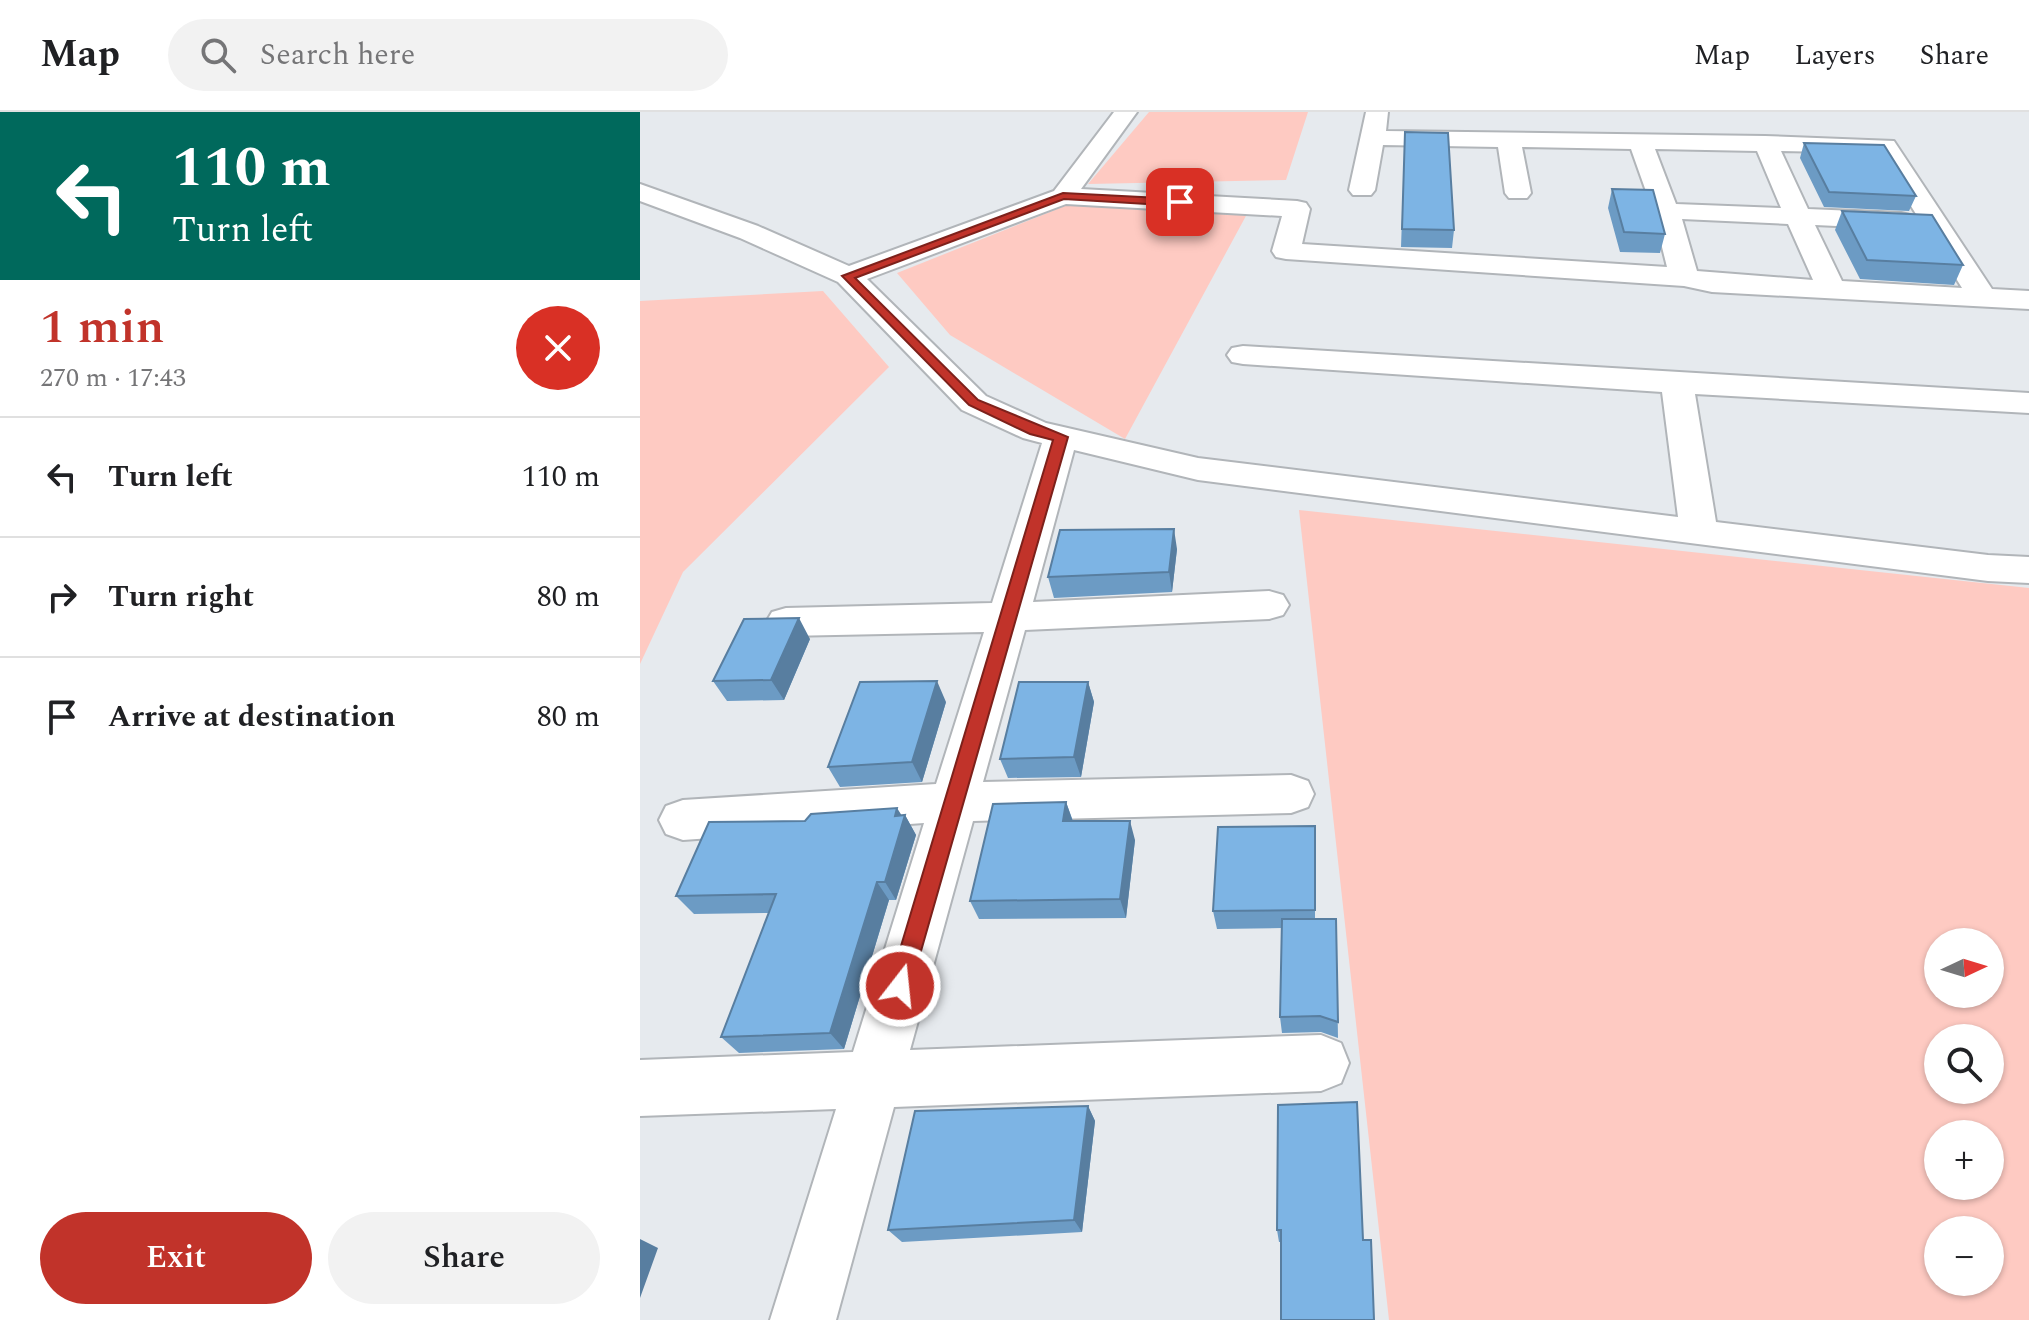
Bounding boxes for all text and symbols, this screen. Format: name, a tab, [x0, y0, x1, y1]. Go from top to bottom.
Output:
search box	[168, 19, 728, 91]
text: Map	[40, 26, 120, 84]
text: Search here	[260, 32, 415, 78]
icon: search	[196, 33, 240, 77]
text: Map	[1694, 34, 1750, 77]
text: Layers	[1794, 34, 1876, 77]
text: Share	[1920, 34, 1989, 77]
text: 110 m	[172, 126, 331, 211]
icon: left	[40, 144, 144, 248]
pin	[1146, 168, 1214, 236]
icon: arrive	[1158, 180, 1202, 224]
text: Turn left	[172, 203, 313, 258]
text: 1 min	[40, 291, 165, 364]
button: close	[516, 306, 600, 390]
text: 270 m · 17:43	[40, 358, 186, 398]
text: Turn left	[108, 454, 233, 500]
text: 110 m	[522, 454, 600, 500]
icon: left	[40, 455, 84, 499]
text: Turn right	[108, 574, 254, 620]
text: 80 m	[537, 574, 600, 620]
icon: right	[40, 575, 84, 619]
text: Arrive at destination	[108, 694, 395, 740]
text: 80 m	[537, 694, 600, 740]
icon: arrive	[40, 695, 84, 739]
north arrow	[1924, 928, 2004, 1008]
map controls	[1924, 928, 2004, 1296]
position arrow	[858, 944, 942, 1028]
button: search	[1924, 1024, 2004, 1104]
button: +	[1924, 1120, 2004, 1200]
button: Exit	[40, 1212, 312, 1304]
button: Share	[328, 1212, 600, 1304]
button: −	[1924, 1216, 2004, 1296]

